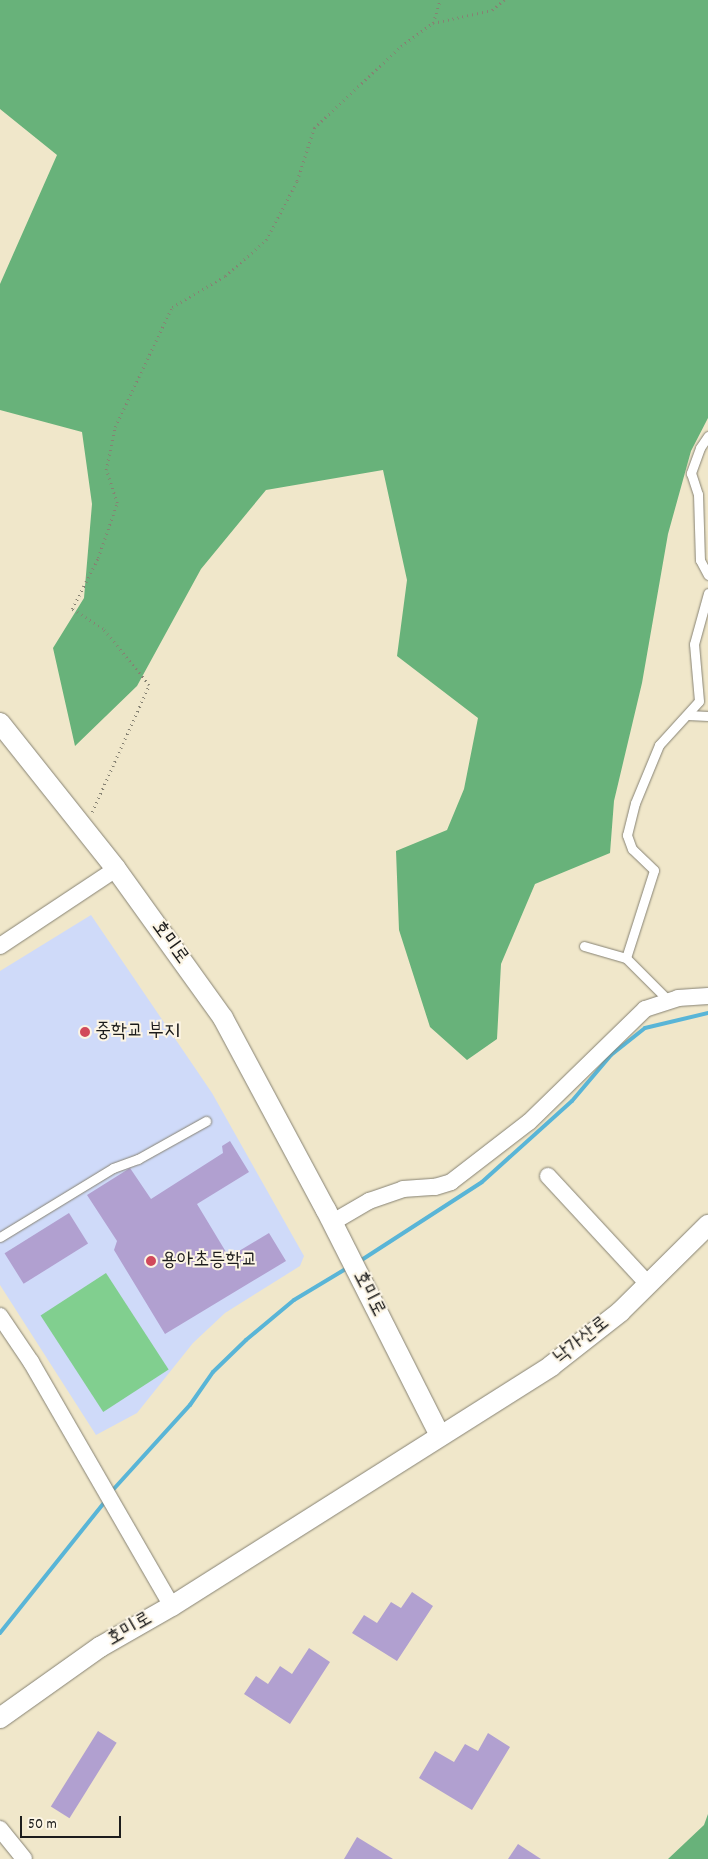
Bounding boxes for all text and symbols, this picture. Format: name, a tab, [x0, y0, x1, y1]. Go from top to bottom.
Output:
street label: 호미로	[145, 916, 193, 970]
place label: 중학교 부지	[95, 1020, 180, 1044]
marker: 중학교 부지	[79, 1026, 91, 1038]
place label: 용아초등학교	[161, 1249, 258, 1273]
marker: 용아초등학교	[145, 1255, 157, 1267]
street label: 호미로	[346, 1267, 390, 1321]
street label: 낙가산로	[549, 1312, 615, 1370]
street label: 호미로	[103, 1608, 157, 1652]
scale bar	[22, 1806, 124, 1838]
text: 50 m	[28, 1814, 57, 1836]

